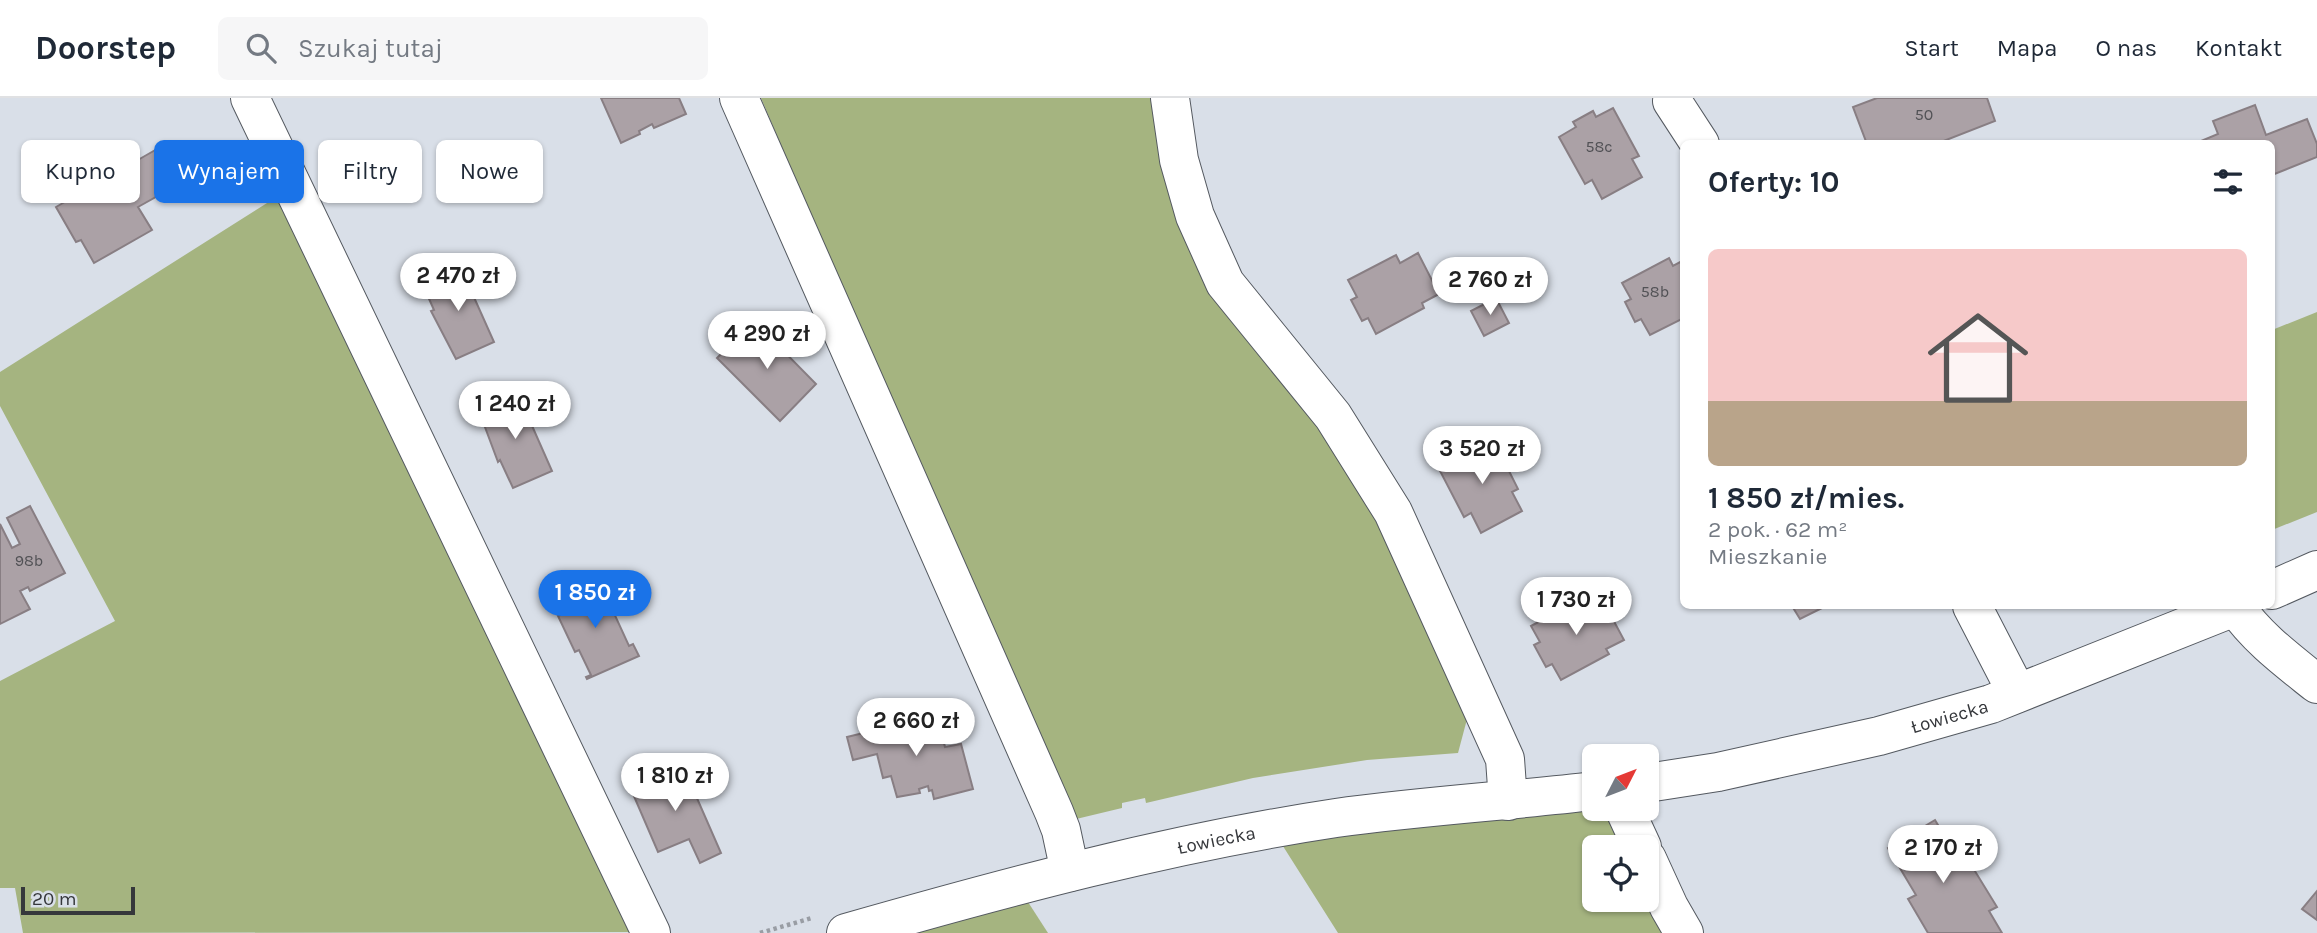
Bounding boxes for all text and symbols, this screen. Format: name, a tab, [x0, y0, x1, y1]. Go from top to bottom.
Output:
search box	[218, 17, 708, 80]
text: Doorstep	[35, 29, 176, 67]
icon: search	[242, 29, 280, 67]
text: Szukaj tutaj	[298, 33, 443, 64]
text: Start	[1904, 34, 1959, 62]
text: Mapa	[1997, 34, 2058, 62]
text: O nas	[2096, 34, 2157, 62]
text: Kontakt	[2195, 34, 2282, 62]
house number: 50	[1915, 105, 1933, 124]
house number: 58c	[1585, 137, 1613, 156]
chip: Kupno	[21, 140, 140, 203]
chip: Wynajem	[154, 140, 304, 203]
chip: Filtry	[318, 140, 422, 203]
chip: Nowe	[436, 140, 543, 203]
icon: filters	[2209, 163, 2247, 201]
text: Oferty: 10	[1708, 164, 1839, 200]
pin: 2 470 zł	[386, 254, 530, 313]
pin: 2 760 zł	[1418, 258, 1562, 317]
text: 2 470 zł	[416, 262, 500, 289]
text: 2 760 zł	[1448, 266, 1532, 293]
house number: 58b	[1641, 282, 1669, 301]
icon: home	[1915, 295, 2041, 421]
pin: 4 290 zł	[695, 312, 839, 371]
text: 4 290 zł	[724, 320, 810, 347]
pin: 1 240 zł	[443, 382, 587, 441]
text: 1 240 zł	[475, 390, 555, 417]
pin: 3 520 zł	[1410, 426, 1554, 486]
text: 3 520 zł	[1439, 435, 1525, 462]
text: 1 850 zł/mies.	[1708, 480, 1904, 516]
text: 2 pok. · 62 m²	[1708, 516, 1848, 543]
text: Mieszkanie	[1708, 543, 1827, 570]
house number: 98b	[15, 551, 43, 570]
pin: 1 850 zł	[523, 570, 667, 630]
pin: 1 730 zł	[1504, 578, 1648, 637]
text: 1 850 zł	[554, 579, 636, 606]
text: 1 730 zł	[1537, 586, 1615, 613]
street label: Łowiecka	[1908, 695, 1991, 738]
pin: 2 660 zł	[844, 698, 988, 758]
text: 2 660 zł	[873, 707, 959, 734]
north arrow	[1582, 744, 1659, 821]
map controls	[1582, 744, 1659, 912]
pin: 1 810 zł	[603, 754, 747, 813]
text: 1 810 zł	[637, 762, 713, 789]
street label: Łowiecka	[1175, 822, 1257, 859]
pin: 2 170 zł	[1871, 826, 2015, 885]
text: 2 170 zł	[1904, 834, 1982, 861]
button: locate	[1582, 835, 1659, 912]
scale bar	[21, 884, 135, 916]
text: 20 m	[32, 888, 77, 910]

